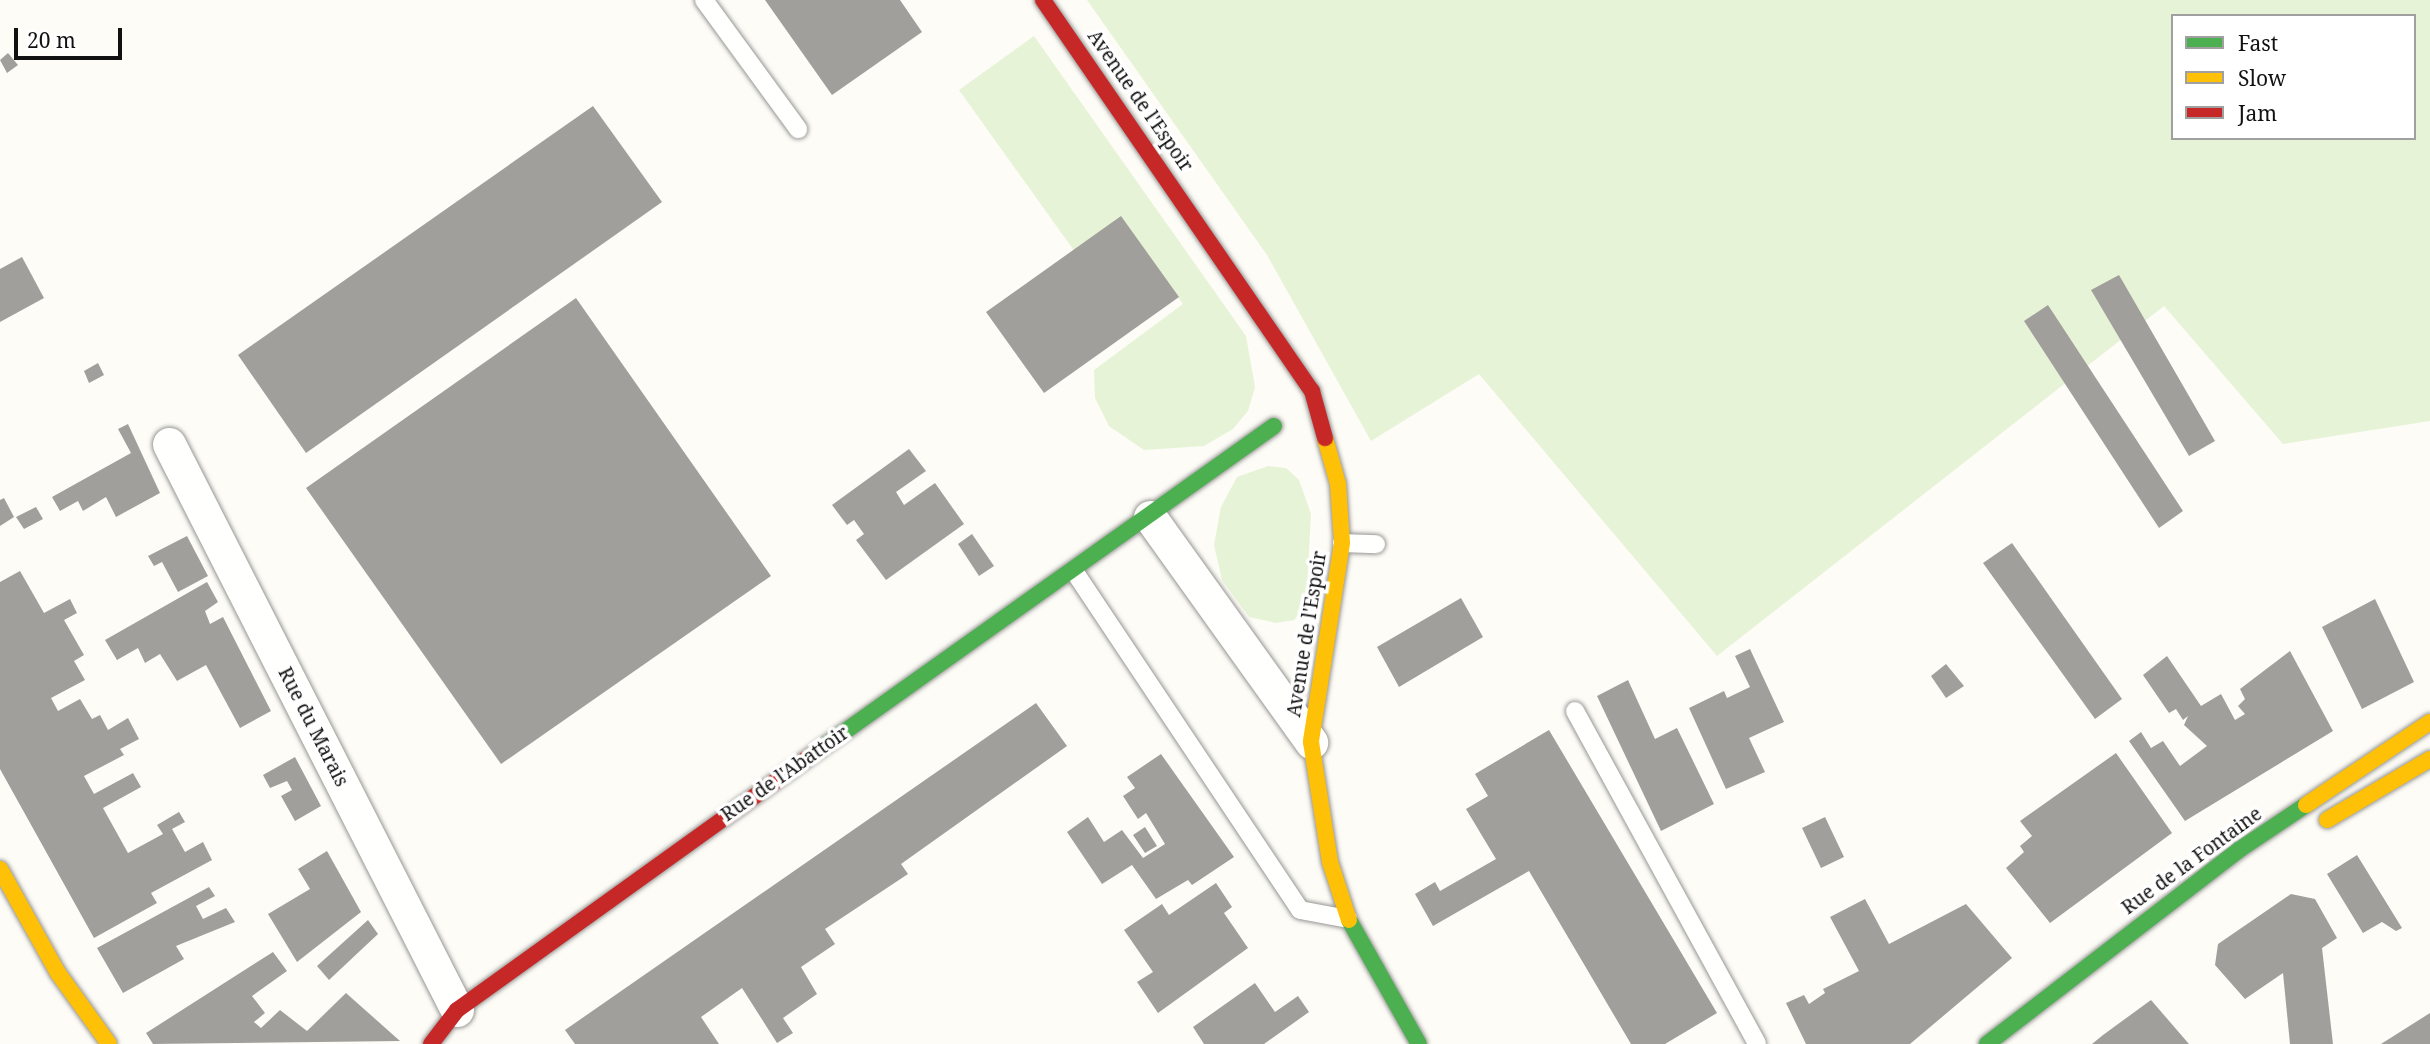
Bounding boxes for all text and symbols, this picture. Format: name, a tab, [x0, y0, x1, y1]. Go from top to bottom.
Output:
scale bar	[18, 14, 126, 58]
legend	[2171, 14, 2416, 140]
text: 20 m	[27, 26, 76, 54]
street label: Avenue de l'Espoir	[1083, 26, 1197, 176]
text: Fast	[2238, 29, 2278, 57]
text: Slow	[2238, 64, 2286, 92]
text: Jam	[2238, 99, 2277, 127]
street label: Avenue de l'Espoir	[1283, 549, 1331, 719]
street label: Rue du Marais	[273, 664, 353, 790]
street label: Rue de l'Abattoir	[717, 722, 853, 826]
street label: Rue de la Fontaine	[2118, 803, 2266, 919]

